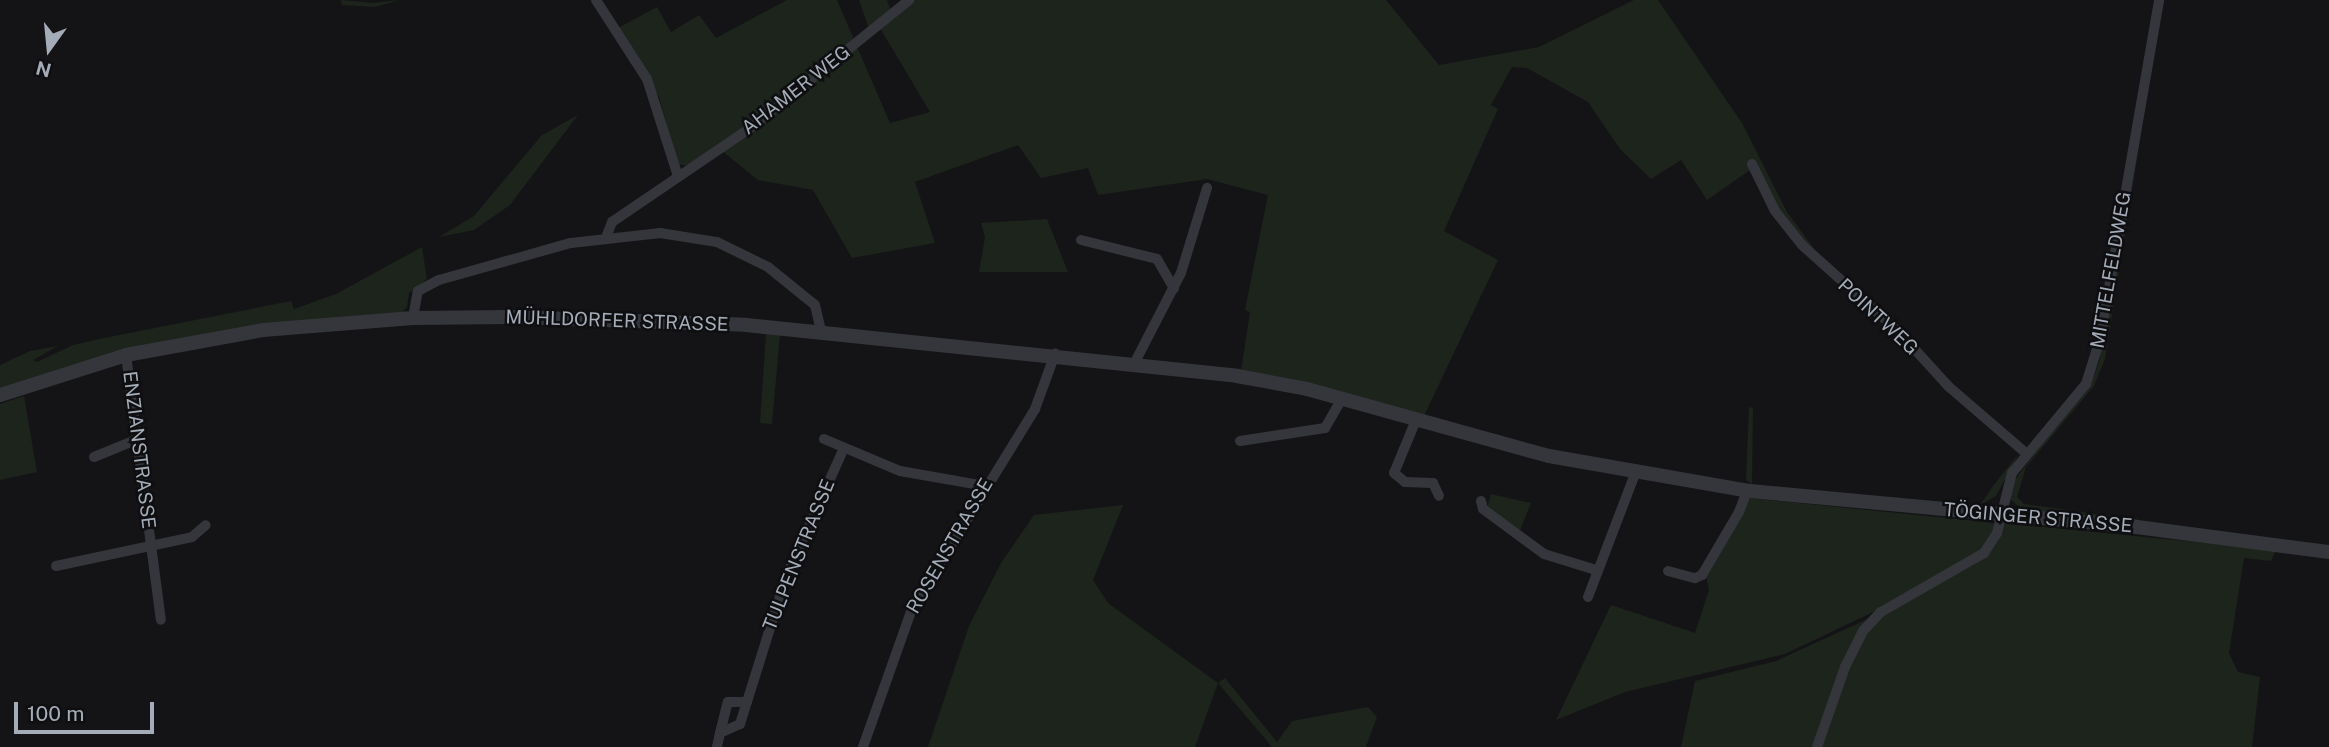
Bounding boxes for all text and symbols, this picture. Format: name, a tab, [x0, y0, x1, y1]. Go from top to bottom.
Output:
north arrow	[14, 14, 84, 84]
street label: AHAMER WEG	[737, 41, 855, 139]
text: N	[34, 57, 54, 82]
street label: MITTELFELDWEG	[2086, 190, 2136, 350]
street label: POINTWEG	[1833, 274, 1923, 360]
street label: MÜHLDORFER STRASSE	[505, 306, 729, 336]
street label: ENZIANSTRASSE	[118, 370, 160, 530]
street label: ROSENSTRASSE	[902, 474, 998, 618]
street label: TULPENSTRASSE	[758, 476, 840, 634]
street label: TÖGINGER STRASSE	[1943, 498, 2133, 538]
scale bar	[18, 688, 158, 732]
text: 100 m	[27, 701, 84, 726]

